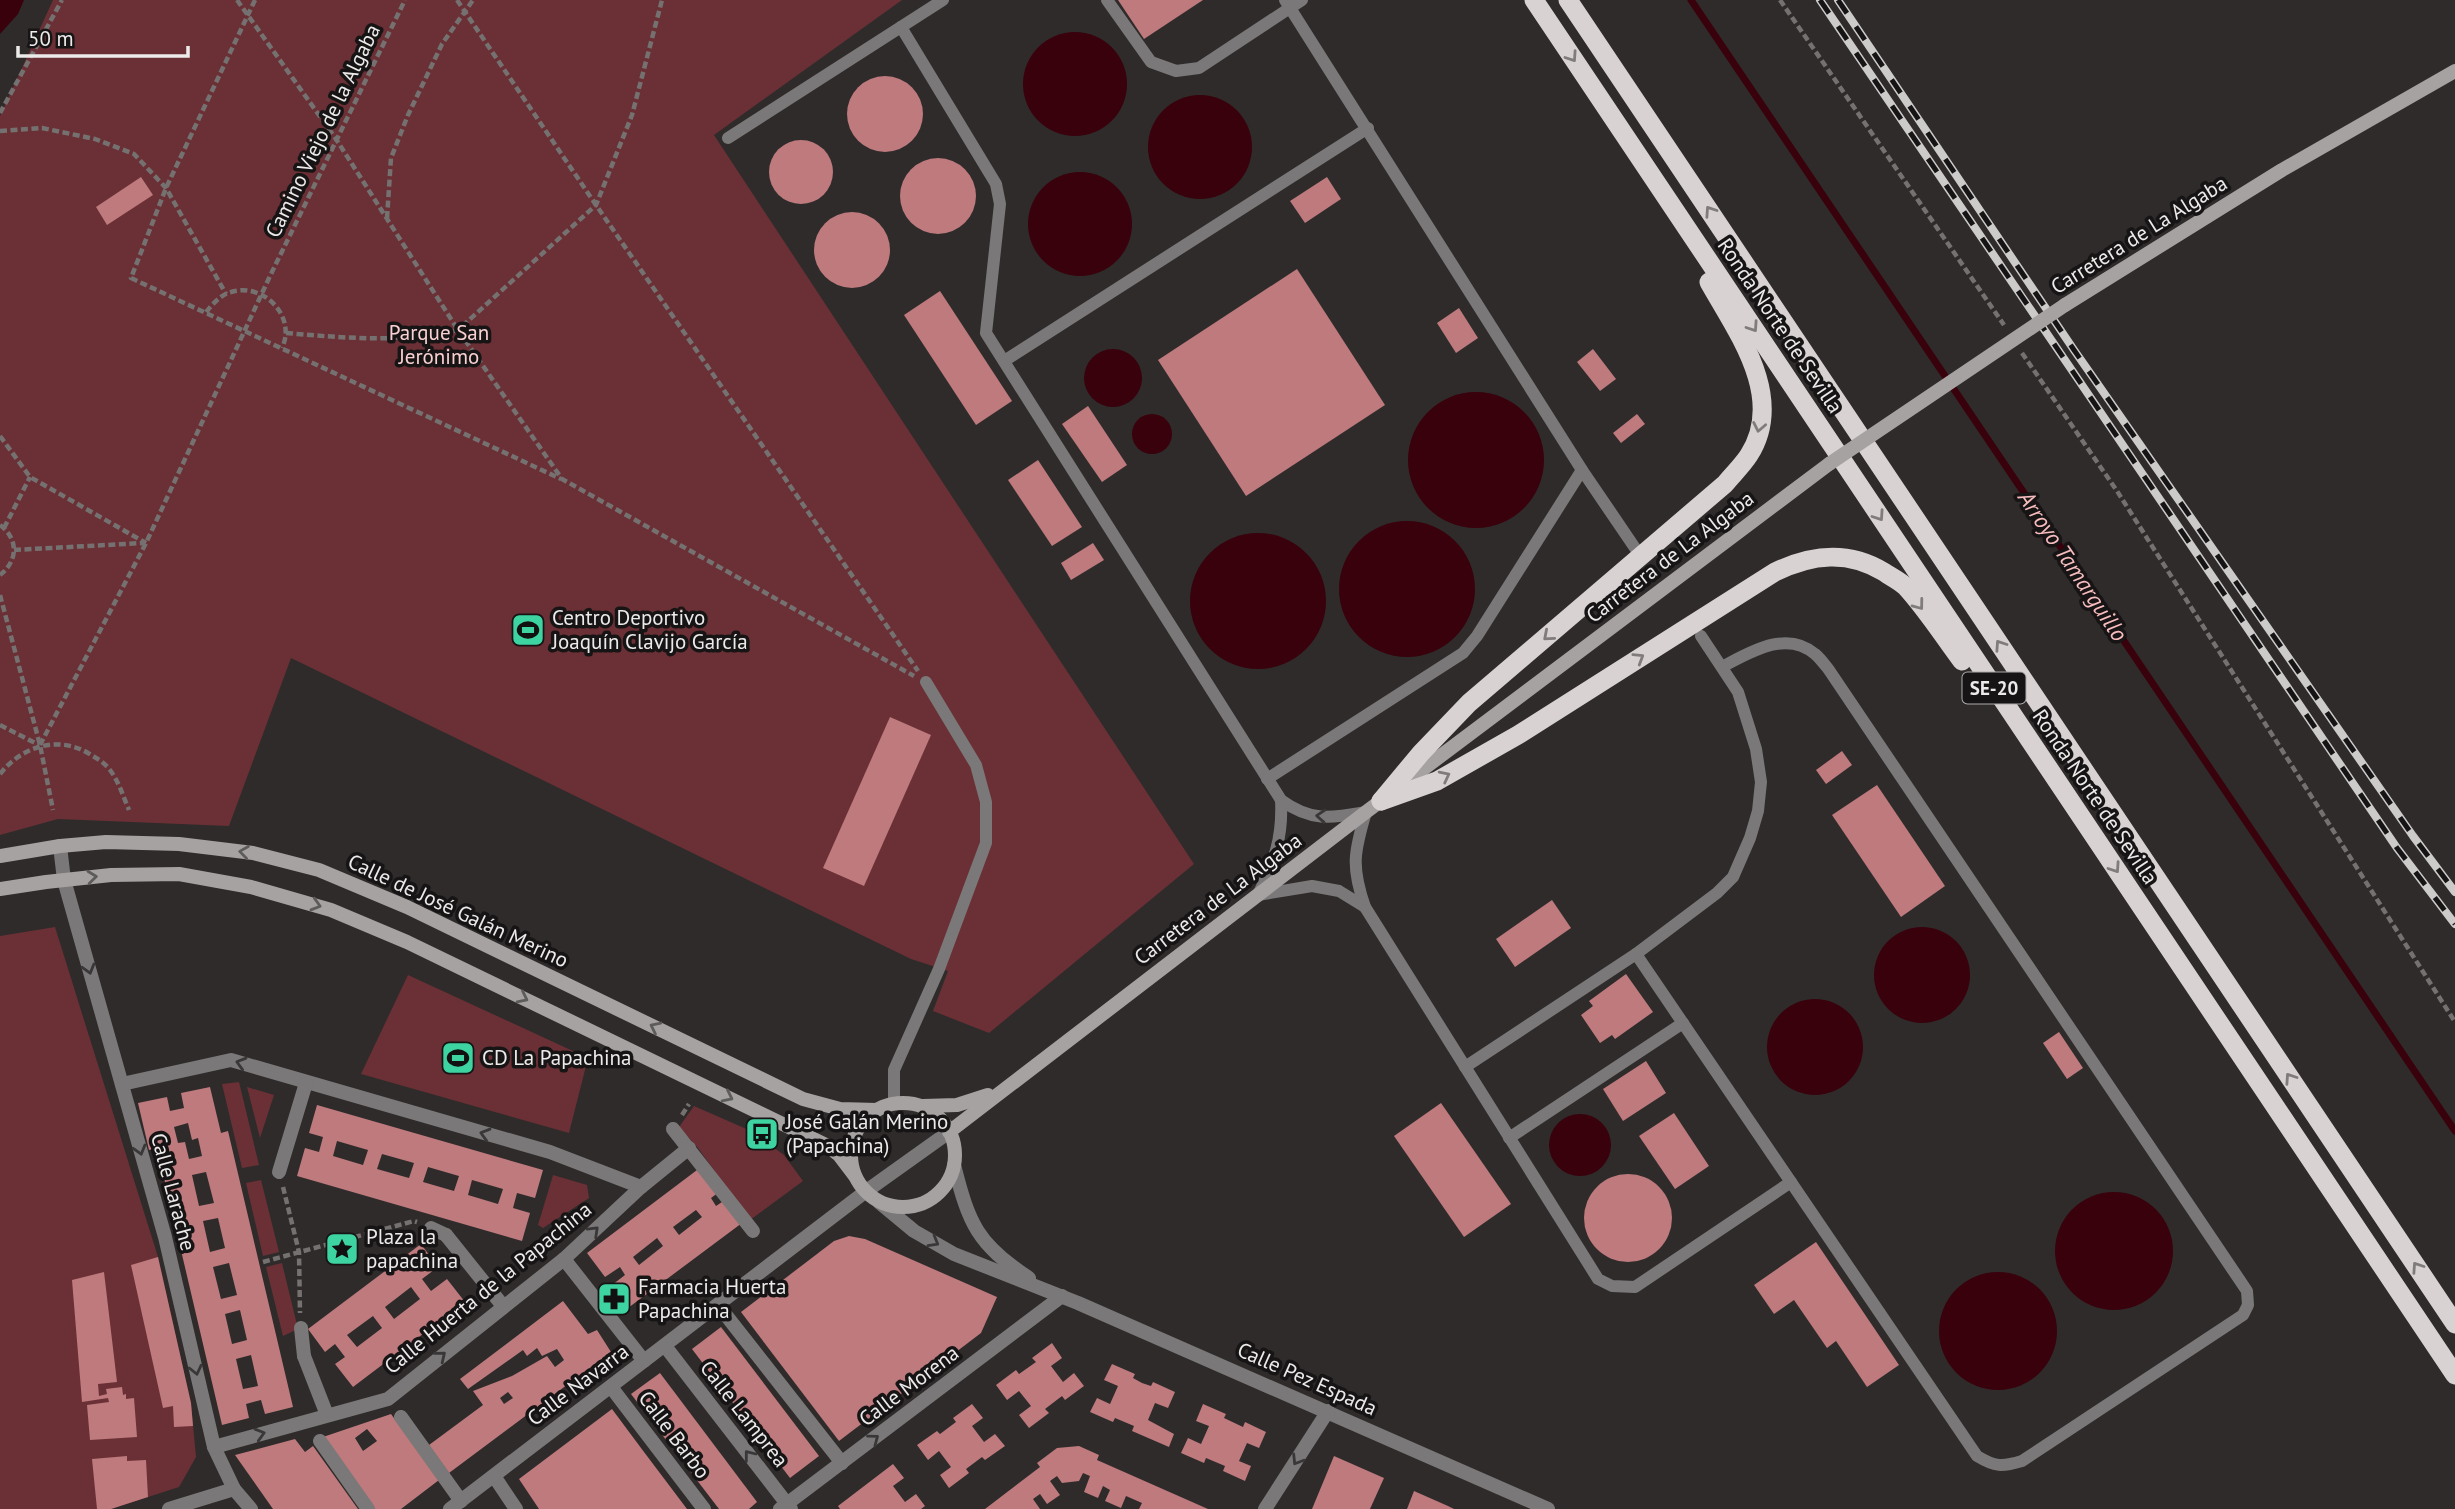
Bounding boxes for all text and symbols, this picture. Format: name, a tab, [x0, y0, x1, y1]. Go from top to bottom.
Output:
scale bar	[18, 14, 187, 58]
street label: Camino Viejo de la Algaba	[259, 20, 386, 242]
text: 50 m	[28, 25, 74, 52]
one-way arrow	[1564, 49, 1577, 62]
street label: Carretera de La Algaba	[2046, 169, 2232, 300]
one-way arrow	[1706, 206, 1718, 219]
street label: Ronda Norte de Sevilla	[1712, 233, 1849, 418]
park label: Parque San Jerónimo	[389, 319, 489, 370]
one-way arrow	[1745, 319, 1757, 332]
one-way arrow	[1752, 421, 1767, 433]
water label: Arroyo Tamarguillo	[2012, 484, 2135, 647]
street label: Carretera de La Algaba	[1581, 485, 1759, 628]
one-way arrow	[1871, 509, 1884, 522]
one-way arrow	[1911, 597, 1924, 610]
place label: Centro Deportivo Joaquín Clavijo García	[551, 604, 748, 655]
sports icon: Centro Deportivo Joaquín Clavijo García	[509, 611, 547, 649]
one-way arrow	[1543, 628, 1556, 640]
one-way arrow	[1996, 639, 2009, 652]
one-way arrow	[1631, 654, 1644, 667]
road number: SE-20	[1962, 673, 2025, 704]
street label: Ronda Norte de Sevilla	[2027, 704, 2164, 889]
one-way arrow	[1438, 771, 1450, 785]
one-way arrow	[1316, 809, 1327, 824]
street label: Carretera de La Algaba	[1129, 827, 1307, 970]
one-way arrow	[238, 844, 250, 859]
street label: Calle de José Galán Merino	[344, 848, 573, 974]
one-way arrow	[2107, 860, 2120, 873]
one-way arrow	[87, 870, 98, 885]
one-way arrow	[309, 897, 321, 912]
one-way arrow	[81, 963, 96, 975]
one-way arrow	[516, 989, 528, 1003]
one-way arrow	[650, 1021, 662, 1035]
sports icon: CD La Papachina	[439, 1039, 477, 1077]
place label: CD La Papachina	[482, 1044, 631, 1071]
one-way arrow	[235, 1057, 247, 1072]
one-way arrow	[2286, 1073, 2299, 1086]
one-way arrow	[721, 1088, 733, 1102]
place label: José Galán Merino (Papachina)	[785, 1108, 948, 1159]
bus stop icon: José Galán Merino (Papachina)	[743, 1115, 781, 1153]
one-way arrow	[479, 1127, 491, 1142]
street label: Calle Larache	[145, 1130, 202, 1254]
one-way arrow	[132, 1143, 147, 1155]
street label: Calle Huerta de la Papachina	[379, 1196, 597, 1380]
place label: Plaza la papachina	[366, 1223, 458, 1274]
one-way arrow	[585, 1227, 598, 1240]
place icon: Plaza la papachina	[323, 1230, 361, 1268]
one-way arrow	[926, 1234, 939, 1247]
one-way arrow	[2413, 1262, 2425, 1275]
place label: Farmacia Huerta Papachina	[638, 1273, 786, 1324]
pharmacy icon: Farmacia Huerta Papachina	[595, 1280, 633, 1318]
street label: Calle Pez Espada	[1233, 1336, 1381, 1421]
street label: Calle Navarra	[522, 1338, 634, 1432]
street label: Calle Morena	[853, 1339, 964, 1432]
one-way arrow	[432, 1352, 445, 1364]
street label: Calle Lamprea	[694, 1355, 794, 1472]
one-way arrow	[188, 1364, 202, 1376]
street label: Calle Barbo	[633, 1385, 716, 1484]
one-way arrow	[254, 1428, 266, 1442]
one-way arrow	[866, 1434, 879, 1447]
one-way arrow	[744, 1450, 757, 1463]
one-way arrow	[1292, 1452, 1305, 1465]

